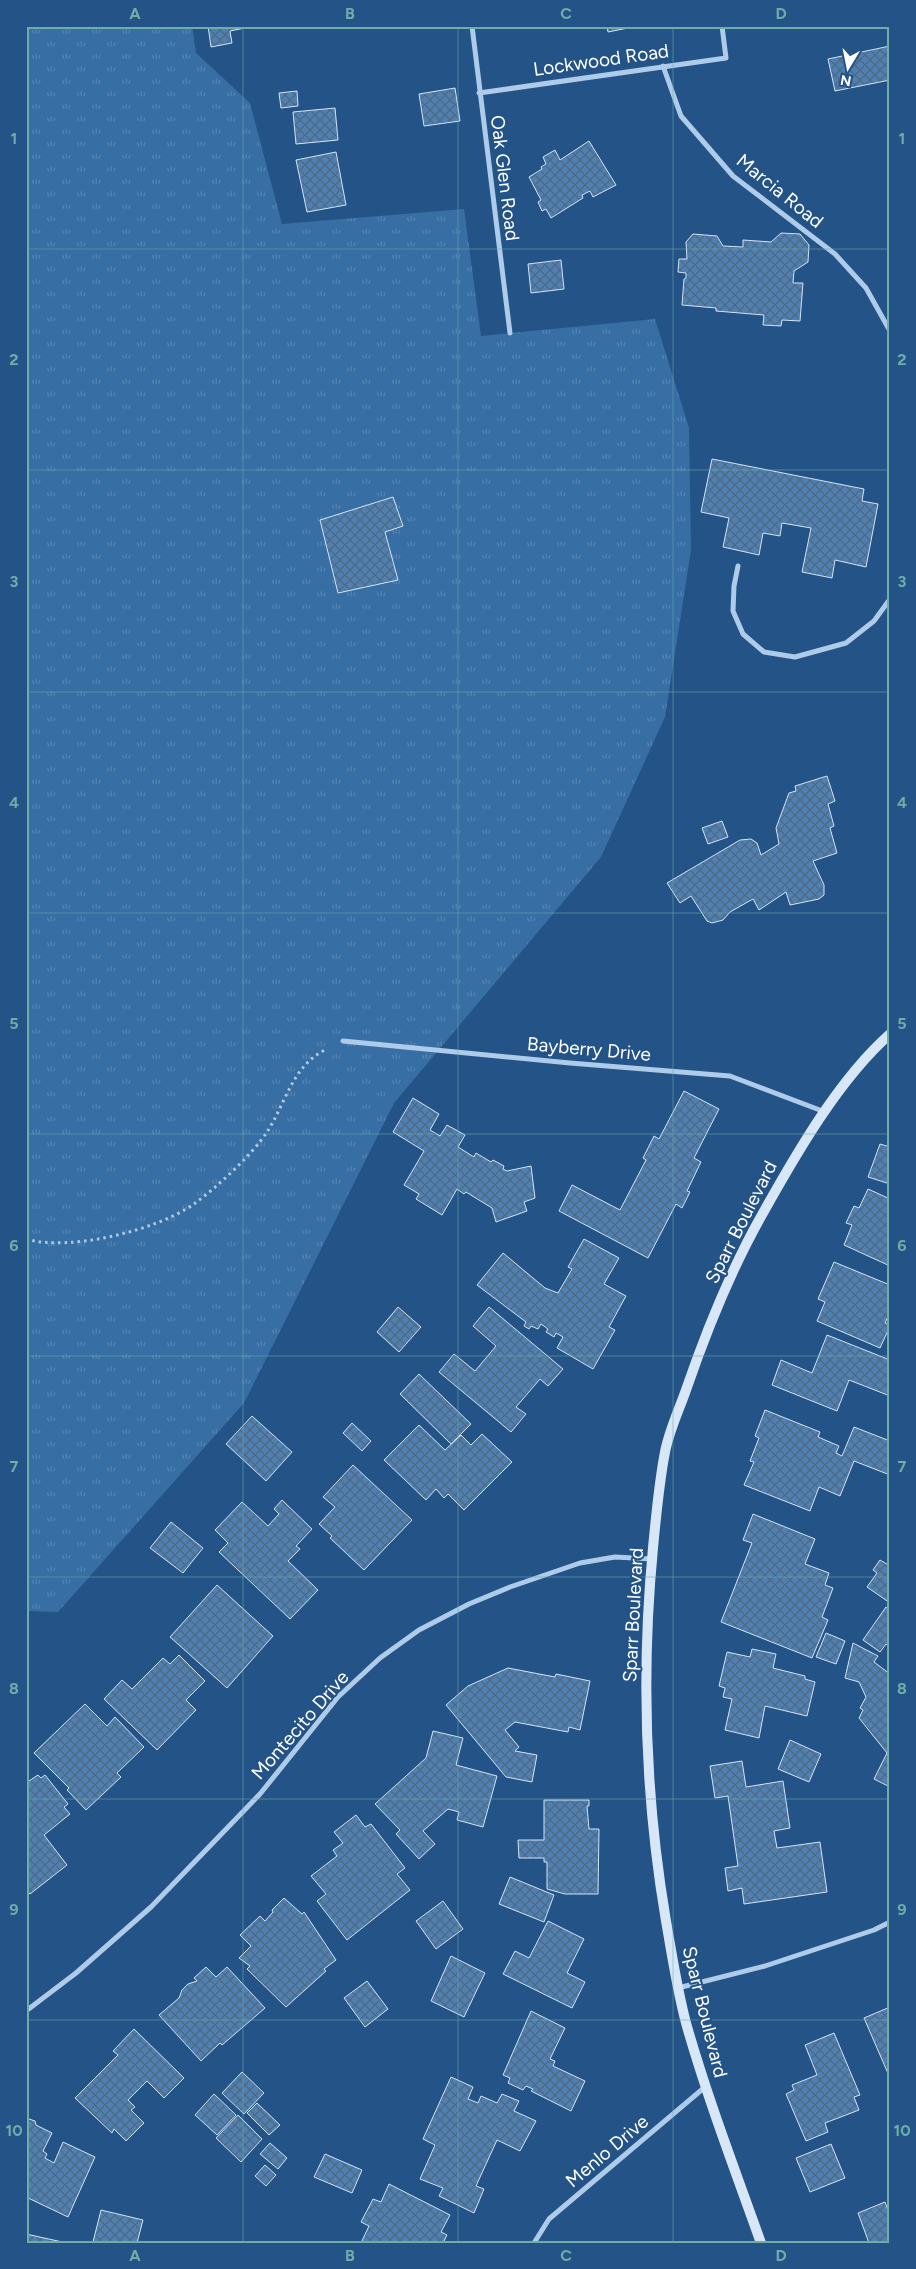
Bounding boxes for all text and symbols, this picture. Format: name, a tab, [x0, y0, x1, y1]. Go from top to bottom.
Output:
text: A	[129, 4, 141, 23]
text: B	[345, 4, 355, 23]
text: C	[560, 4, 572, 23]
text: D	[775, 4, 787, 23]
street label: Lockwood Road	[532, 39, 670, 81]
north arrow	[824, 42, 874, 92]
text: N	[839, 71, 853, 90]
street label: Oak Glen Road	[486, 114, 524, 242]
text: 1	[11, 129, 17, 148]
text: 1	[899, 129, 905, 148]
street label: Marcia Road	[732, 149, 828, 233]
text: 2	[9, 350, 19, 369]
text: 2	[897, 350, 907, 369]
text: 3	[10, 572, 19, 591]
text: 3	[898, 572, 907, 591]
text: 4	[9, 793, 19, 812]
text: 4	[897, 793, 907, 812]
text: 5	[9, 1014, 19, 1033]
text: 5	[897, 1014, 907, 1033]
street label: Bayberry Drive	[526, 1032, 652, 1066]
street label: Sparr Boulevard	[700, 1157, 782, 1287]
text: 6	[9, 1236, 19, 1255]
text: 6	[897, 1236, 907, 1255]
text: 7	[10, 1457, 19, 1476]
text: 7	[898, 1457, 907, 1476]
street label: Sparr Boulevard	[618, 1547, 648, 1683]
street label: Montecito Drive	[246, 1666, 354, 1784]
text: 8	[9, 1679, 19, 1698]
text: 8	[897, 1679, 907, 1698]
text: 9	[9, 1900, 19, 1919]
text: 9	[897, 1900, 907, 1919]
street label: Sparr Boulevard	[678, 1944, 732, 2080]
street label: Menlo Drive	[561, 2110, 653, 2192]
text: 10	[5, 2121, 23, 2140]
text: 10	[893, 2121, 911, 2140]
text: A	[129, 2246, 141, 2265]
text: B	[345, 2246, 355, 2265]
text: C	[560, 2246, 572, 2265]
text: D	[775, 2246, 787, 2265]

